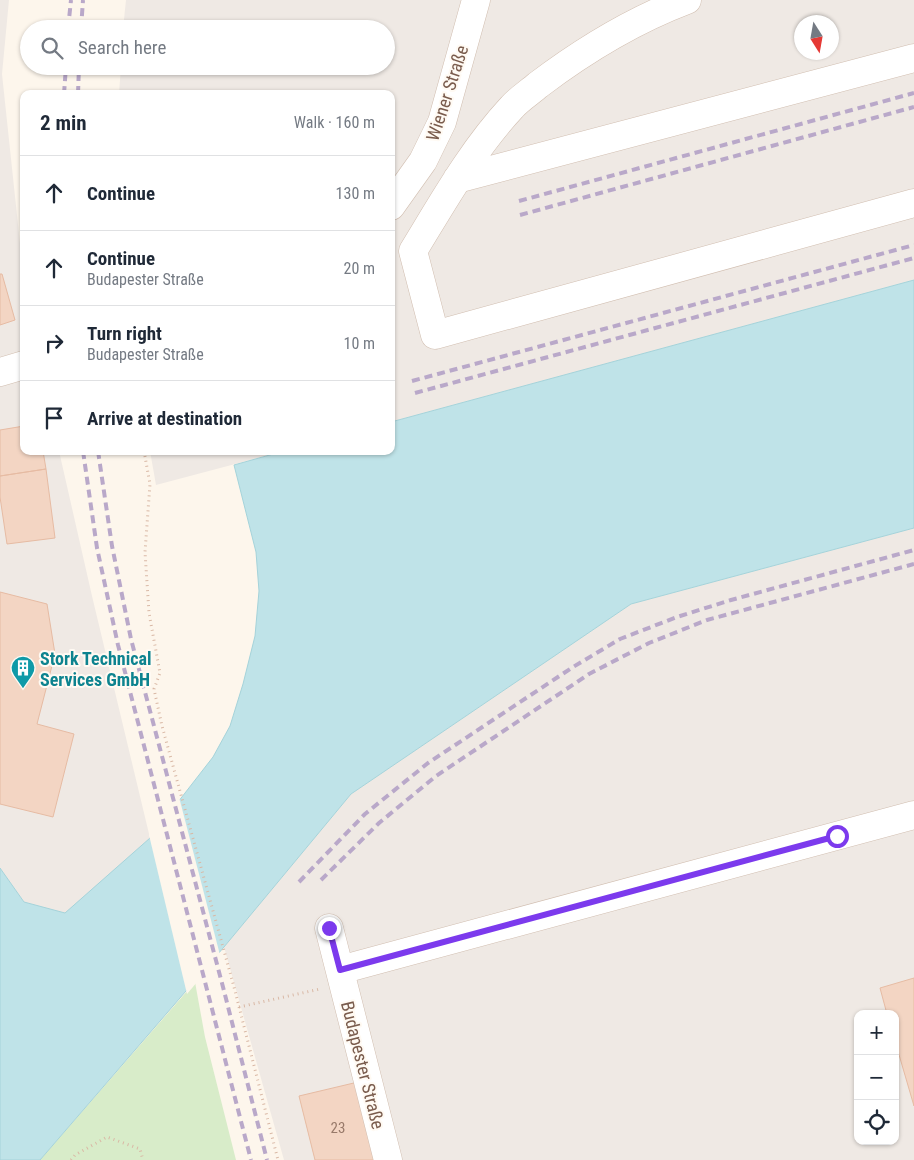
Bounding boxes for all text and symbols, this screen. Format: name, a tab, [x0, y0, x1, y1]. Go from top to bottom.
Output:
north arrow	[794, 15, 839, 60]
search box	[20, 20, 395, 75]
icon: search	[38, 34, 66, 62]
text: Search here	[78, 36, 166, 59]
street label: Wiener Straße	[422, 43, 472, 143]
text: 2 min	[40, 111, 87, 135]
text: Walk · 160 m	[294, 113, 375, 132]
icon: ahead	[40, 179, 68, 207]
text: Continue	[87, 182, 155, 205]
text: 130 m	[336, 184, 375, 203]
text: Continue	[87, 247, 155, 270]
icon: ahead	[40, 254, 68, 282]
text: 20 m	[343, 259, 375, 278]
text: Budapester Straße	[87, 270, 204, 289]
text: Turn right	[87, 322, 162, 345]
icon: right	[40, 329, 68, 357]
text: 10 m	[343, 334, 375, 353]
text: Budapester Straße	[87, 345, 204, 364]
icon: arrive	[40, 404, 68, 432]
text: Arrive at destination	[87, 407, 242, 430]
place label: Stork Technical Services GmbH	[40, 648, 152, 690]
building icon: Stork Technical Services GmbH	[10, 655, 36, 689]
route start	[826, 825, 849, 848]
route end	[318, 917, 341, 940]
street label: Budapester Straße	[337, 999, 389, 1131]
map controls	[854, 1010, 899, 1145]
button: +	[854, 1010, 899, 1055]
button: −	[854, 1055, 899, 1100]
button: locate	[854, 1100, 899, 1145]
house number: 23	[331, 1119, 345, 1137]

